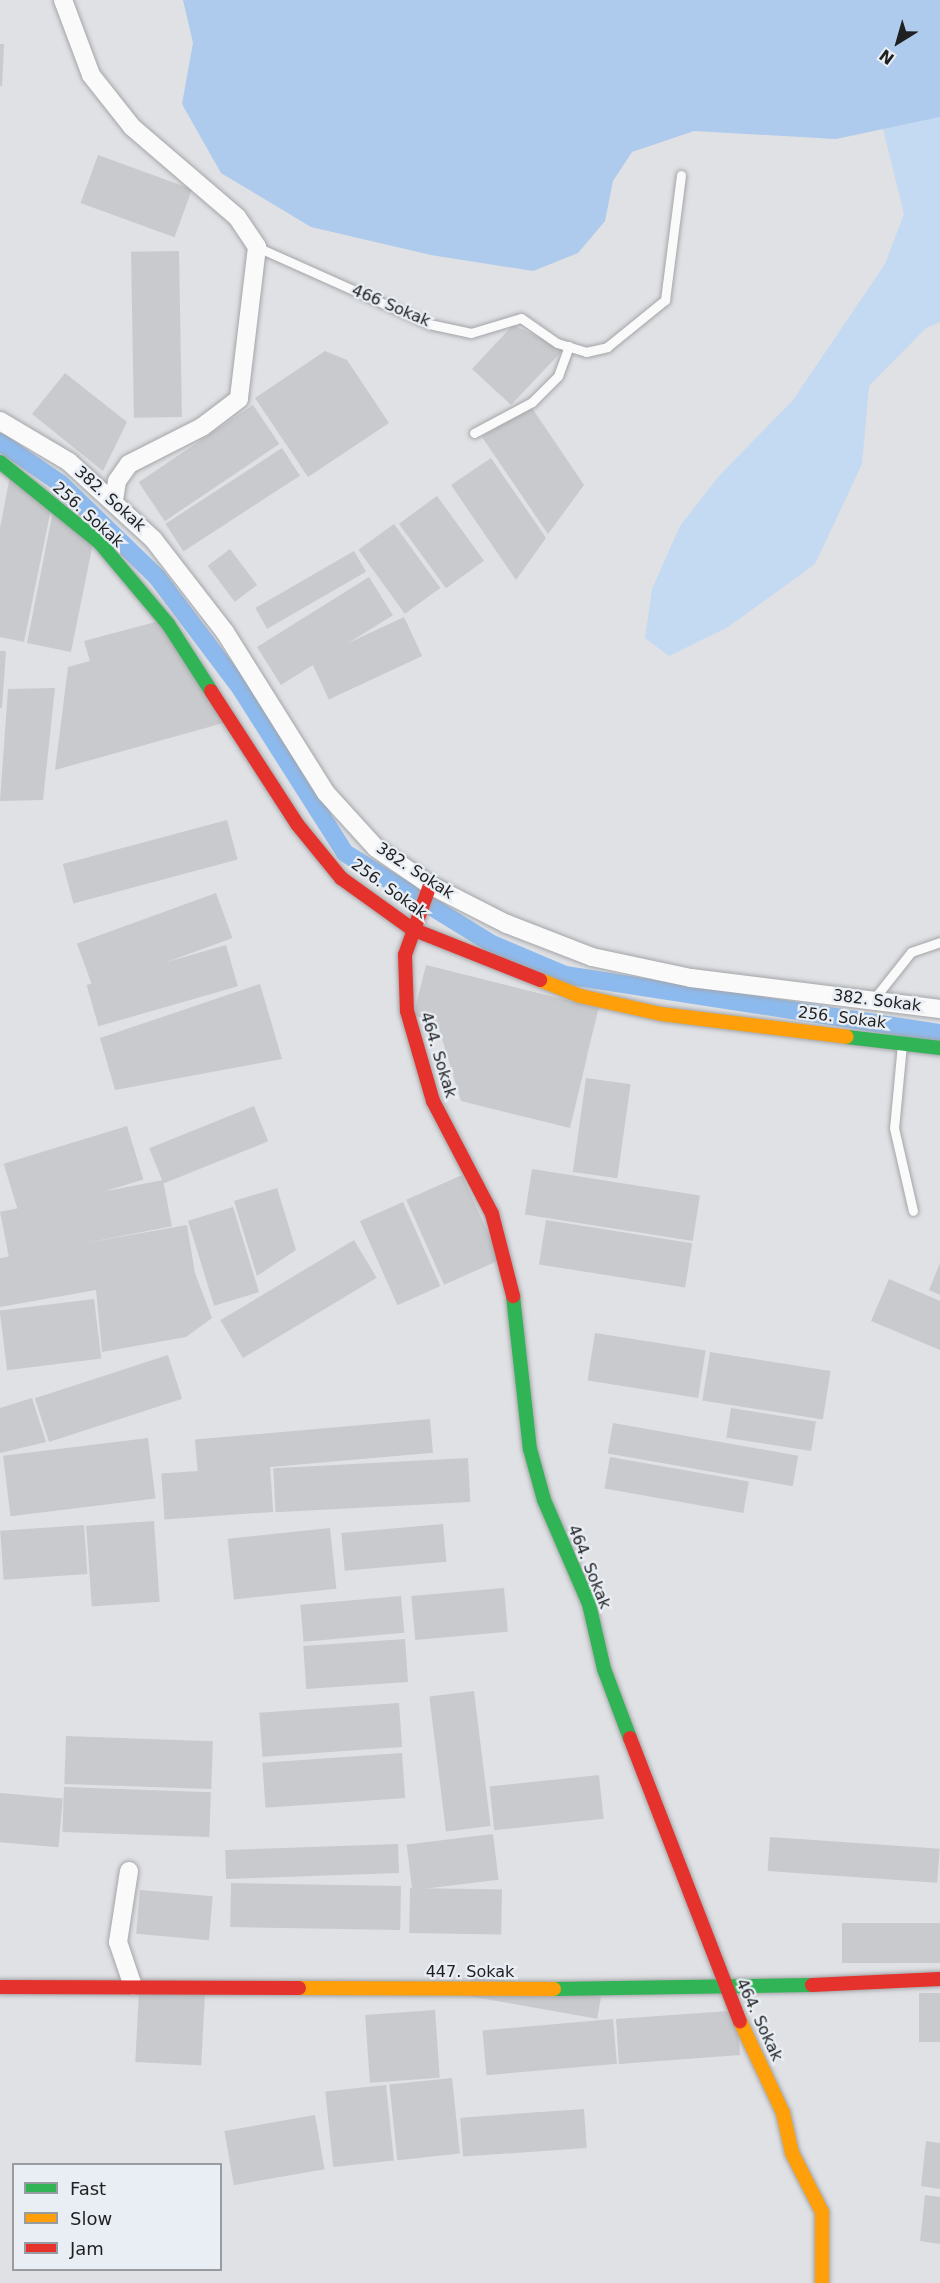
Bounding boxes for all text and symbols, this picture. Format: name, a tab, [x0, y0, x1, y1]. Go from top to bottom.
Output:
north arrow	[868, 12, 928, 72]
text: N	[876, 45, 898, 68]
street label: 466 Sokak	[349, 281, 433, 331]
street label: 382. Sokak	[71, 462, 149, 536]
street label: 256. Sokak	[49, 478, 127, 552]
street label: 382. Sokak	[373, 839, 457, 903]
street label: 256. Sokak	[347, 855, 431, 923]
street label: 382. Sokak	[832, 986, 922, 1016]
street label: 256. Sokak	[797, 1003, 887, 1033]
street label: 464. Sokak	[416, 1010, 460, 1100]
street label: 464. Sokak	[563, 1522, 615, 1612]
street label: 447. Sokak	[426, 1962, 514, 1982]
street label: 464. Sokak	[732, 1976, 786, 2064]
legend	[12, 2163, 222, 2271]
text: Fast	[70, 2178, 106, 2199]
text: Slow	[70, 2208, 112, 2229]
text: Jam	[70, 2238, 104, 2259]

